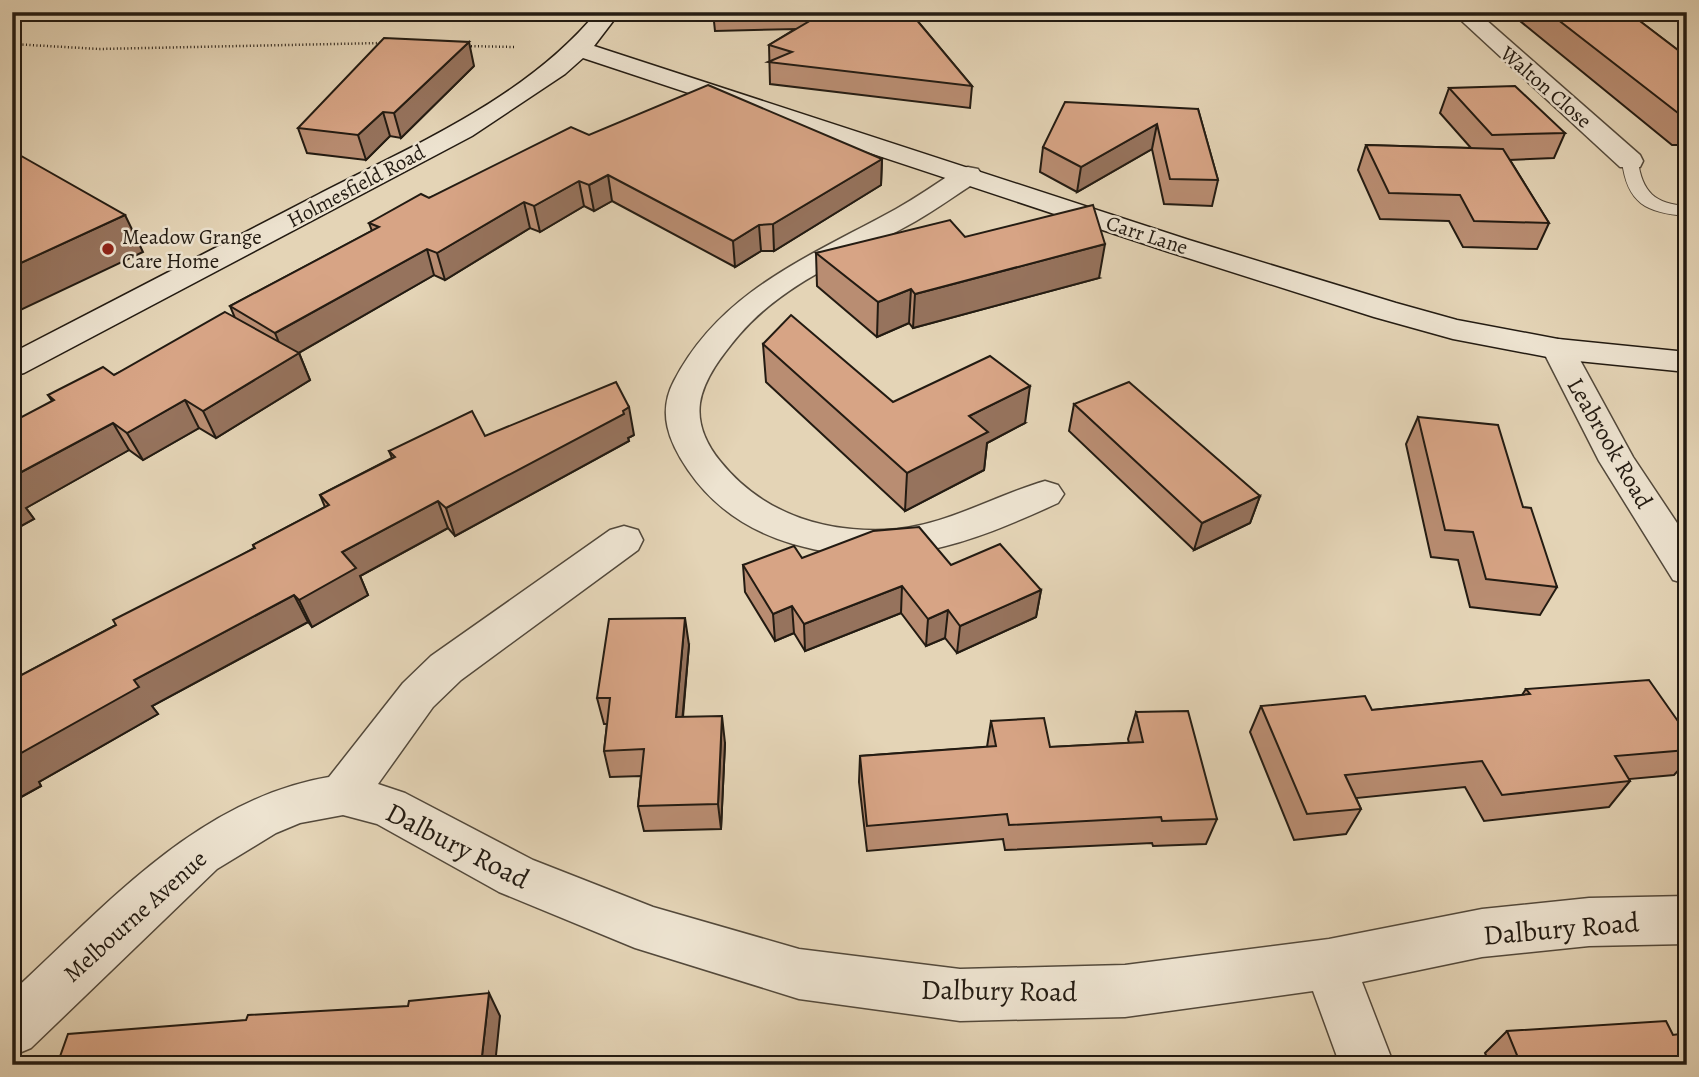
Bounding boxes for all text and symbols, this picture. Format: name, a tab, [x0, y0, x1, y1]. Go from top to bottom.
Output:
street label: Walton Close	[1494, 39, 1598, 134]
street label: Holmesfield Road	[282, 138, 430, 234]
street label: Carr Lane	[1102, 209, 1192, 261]
place label: Meadow Grange Care Home	[122, 223, 262, 275]
marker: Meadow Grange Care Home	[100, 241, 116, 257]
street label: Leabrook Road	[1560, 372, 1660, 514]
street label: Dalbury Road	[379, 793, 537, 899]
street label: Melbourne Avenue	[56, 843, 214, 989]
street label: Dalbury Road	[1482, 903, 1642, 955]
street label: Dalbury Road	[920, 971, 1078, 1011]

